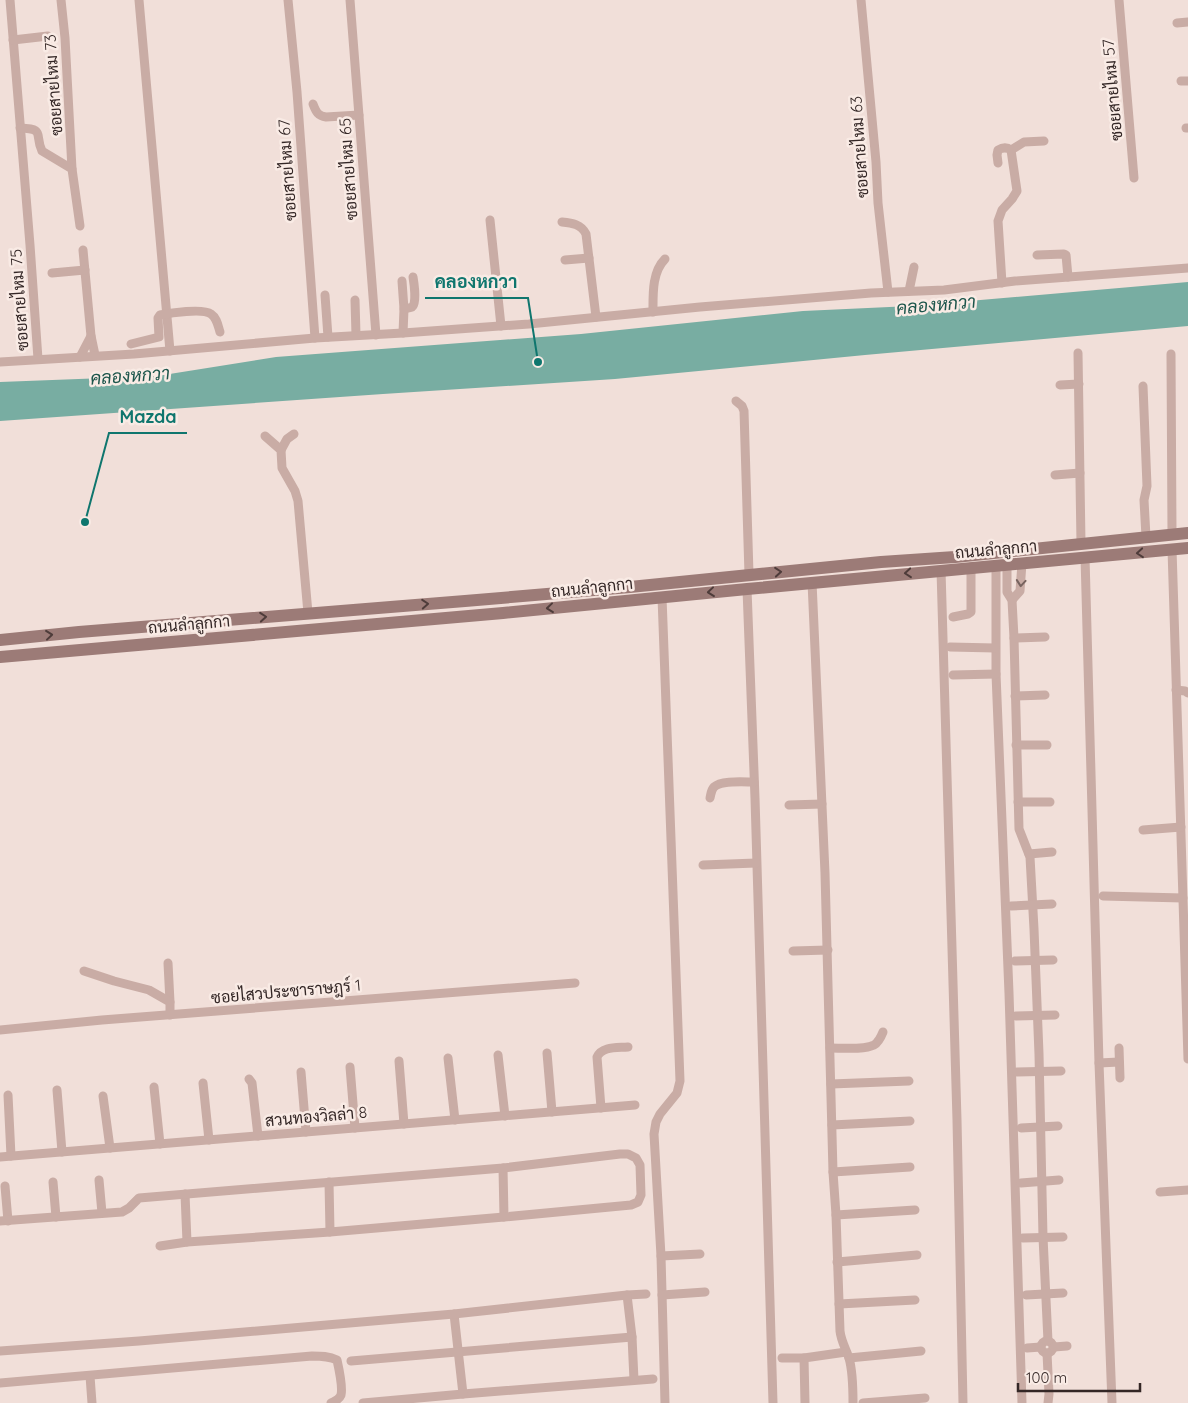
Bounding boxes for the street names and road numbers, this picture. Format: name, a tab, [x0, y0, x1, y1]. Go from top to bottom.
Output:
street label: ซอยสายไหม 73	[38, 34, 67, 137]
street label: ซอยสายไหม 57	[1097, 38, 1126, 142]
street label: ซอยสายไหม 63	[844, 95, 873, 199]
street label: ซอยสายไหม 65	[333, 117, 362, 221]
street label: ซอยสายไหม 67	[272, 118, 301, 222]
street label: ซอยสายไหม 75	[4, 248, 33, 352]
street label: ถนนลำลูกกา	[954, 535, 1038, 565]
street label: ถนนลำลูกกา	[550, 573, 634, 603]
street label: ถนนลำลูกกา	[147, 610, 231, 640]
street label: ซอยไสวประชาราษฎร์ 1	[210, 972, 362, 1009]
street label: สวนทองวิลล่า 8	[264, 1102, 368, 1130]

